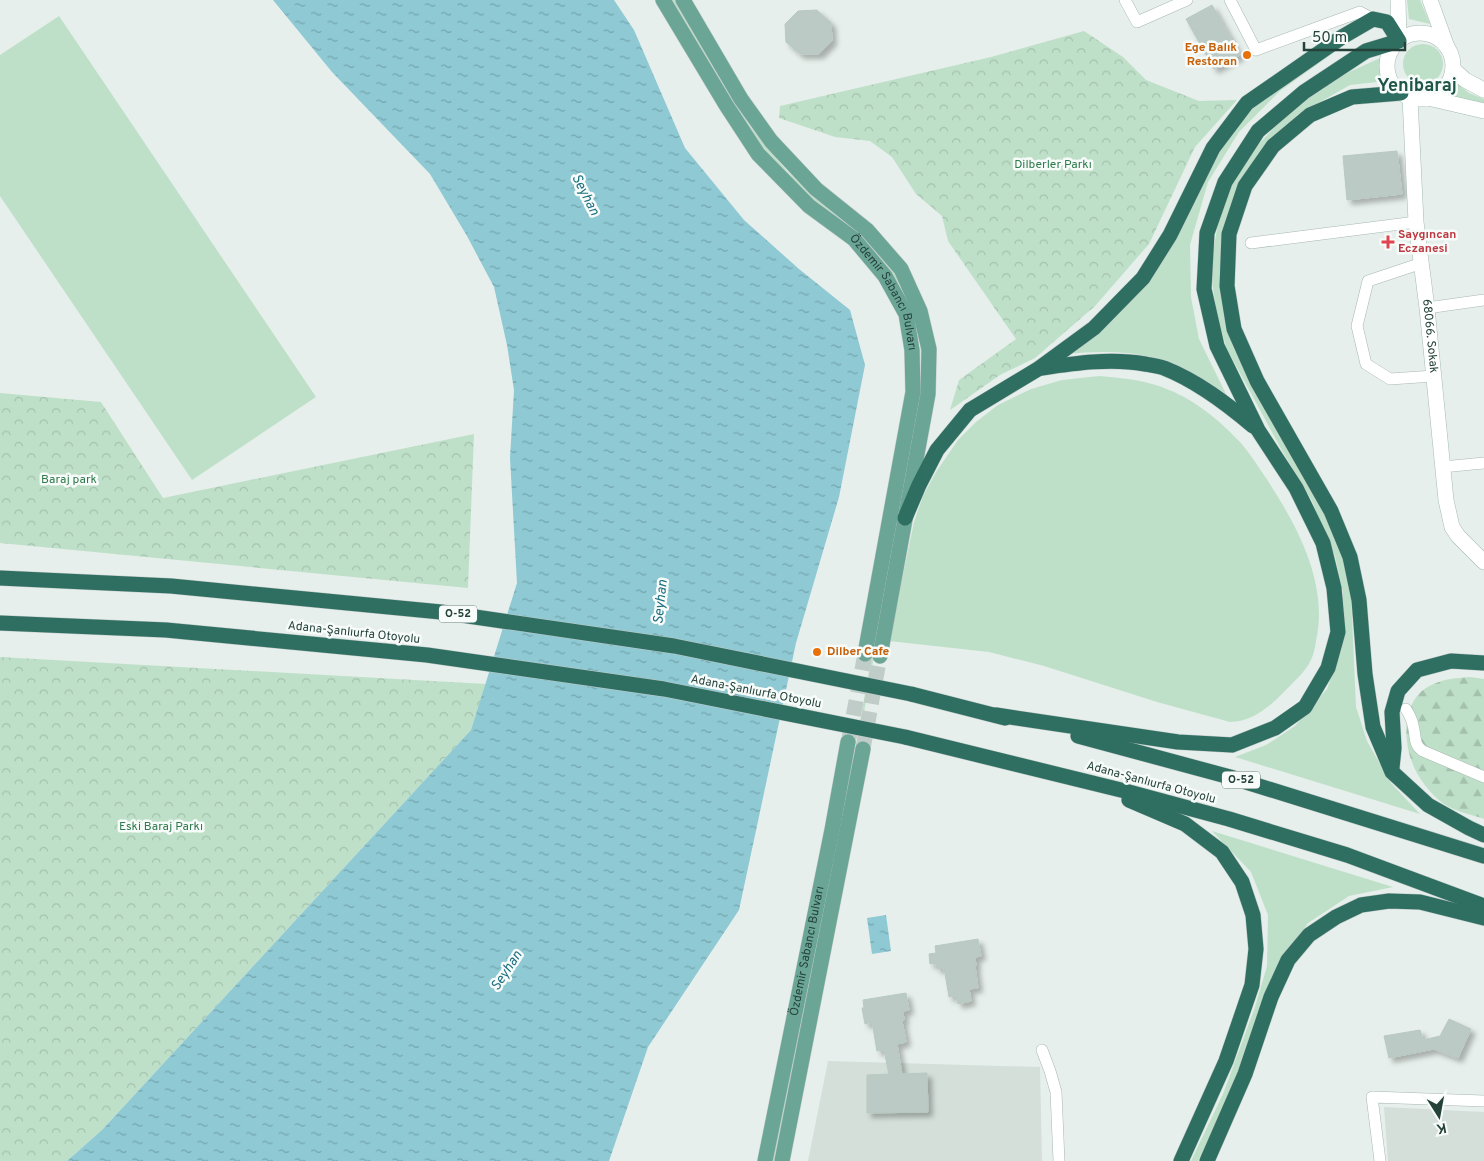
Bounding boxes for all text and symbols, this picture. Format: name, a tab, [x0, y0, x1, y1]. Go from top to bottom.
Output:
scale bar	[1304, 20, 1405, 52]
text: 50 m	[1312, 29, 1347, 48]
place label: Ege Balık Restoran	[1185, 40, 1237, 70]
marker: Ege Balık Restoran	[1241, 49, 1253, 61]
district label: Yenibaraj	[1377, 75, 1457, 98]
park label: Dilberler Parkı	[1014, 157, 1092, 173]
water label: Seyhan	[567, 171, 603, 219]
place label: Saygıncan Eczanesi	[1398, 227, 1456, 257]
street label: Özdemir Sabancı Bulvarı	[845, 231, 920, 352]
marker: Saygıncan Eczanesi	[1382, 236, 1394, 248]
street label: 68066. Sokak	[1418, 298, 1441, 374]
park label: Baraj park	[41, 472, 97, 488]
water label: Seyhan	[650, 579, 672, 625]
road number: O-52	[439, 606, 477, 622]
street label: Adana-Şanlıurfa Otoyolu	[287, 618, 421, 648]
place label: Dilber Cafe	[827, 644, 890, 660]
marker: Dilber Cafe	[811, 646, 823, 658]
street label: Adana-Şanlıurfa Otoyolu	[689, 671, 823, 713]
street label: Adana-Şanlıurfa Otoyolu	[1085, 758, 1217, 808]
road number: O-52	[1222, 772, 1260, 788]
park label: Eski Baraj Parkı	[119, 819, 203, 835]
street label: Özdemir Sabancı Bulvarı	[787, 885, 828, 1018]
water label: Seyhan	[488, 947, 526, 994]
north arrow	[1414, 1091, 1464, 1141]
text: K	[1435, 1118, 1448, 1137]

